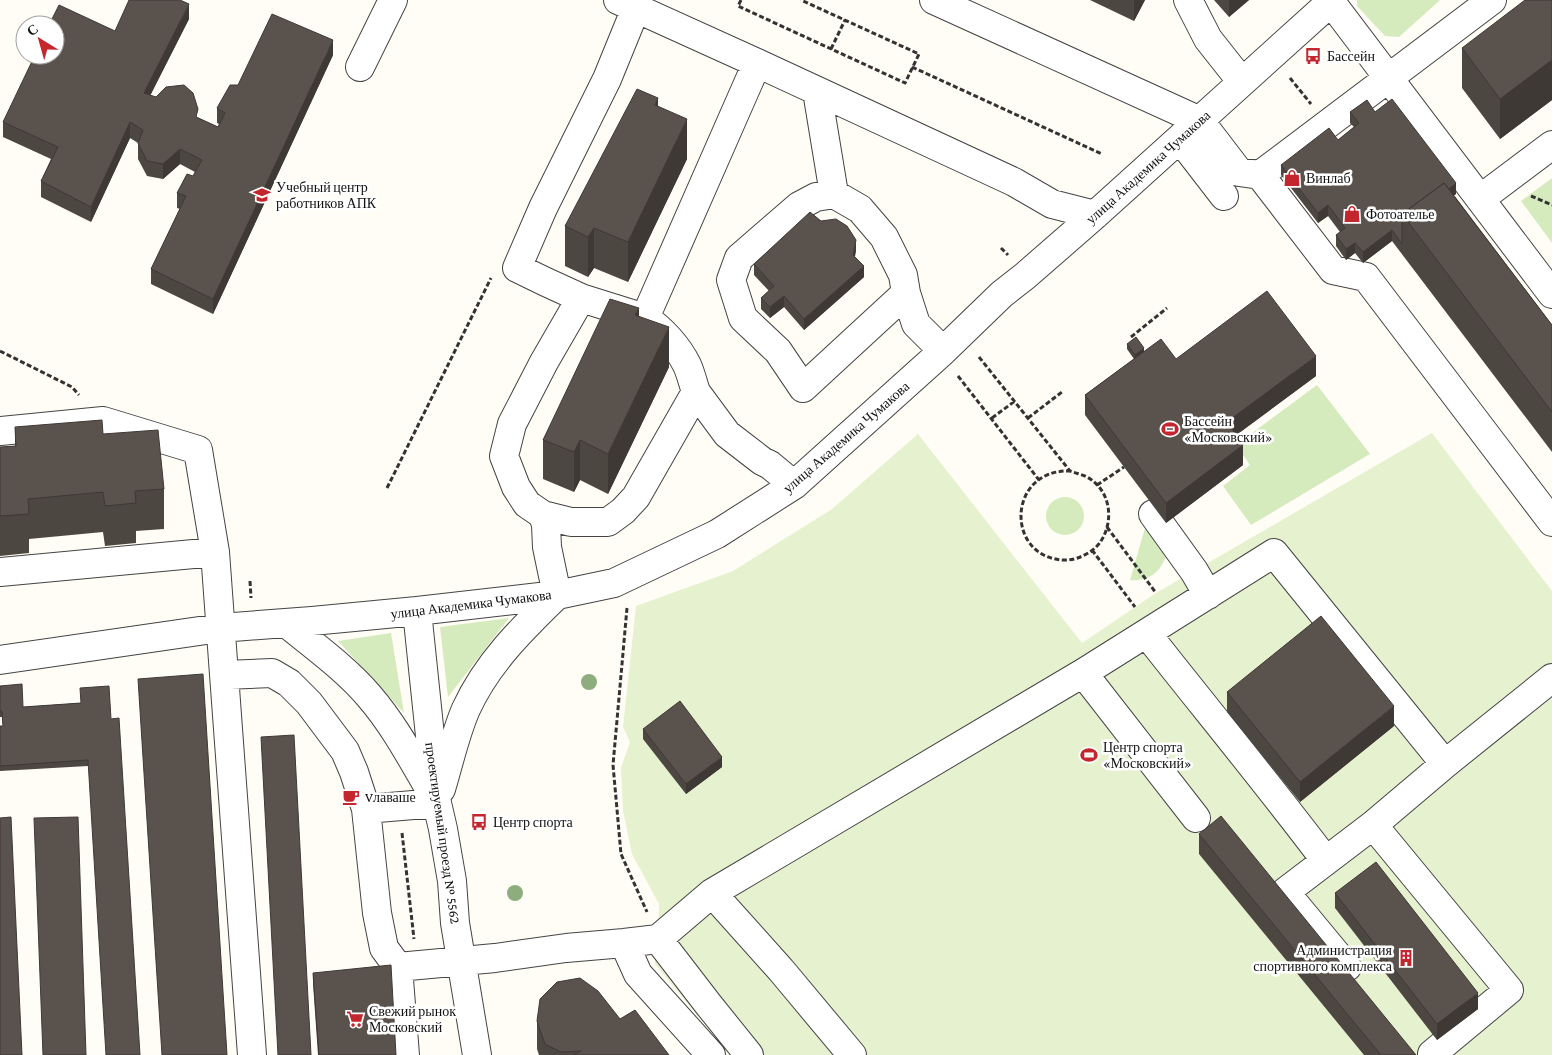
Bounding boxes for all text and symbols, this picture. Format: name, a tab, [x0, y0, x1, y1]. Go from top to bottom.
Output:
north arrow	[15, 15, 65, 65]
text: С	[23, 20, 41, 39]
bus stop icon: Бассейн	[1303, 46, 1323, 66]
place label: Бассейн	[1327, 48, 1376, 64]
street label: улица Академика Чумакова	[1083, 106, 1214, 227]
shop icon: Винлаб	[1282, 168, 1302, 188]
place label: Винлаб	[1306, 170, 1351, 186]
place label: Учебный центр работников АПК	[276, 179, 377, 211]
school or university icon: Учебный центр работников АПК	[252, 185, 272, 205]
shop icon: Фотоателье	[1342, 204, 1362, 224]
place label: Фотоателье	[1366, 206, 1435, 222]
street label: улица Академика Чумакова	[780, 377, 913, 496]
place label: Бассейн «Московский»	[1184, 413, 1273, 445]
sports icon: Бассейн «Московский»	[1160, 419, 1180, 439]
street label: улица Академика Чумакова	[390, 586, 553, 622]
place label: Центр спорта «Московский»	[1103, 739, 1192, 771]
street label: проектируемый проезд № 5562	[422, 741, 464, 925]
sports icon: Центр спорта «Московский»	[1079, 745, 1099, 765]
cafe icon: Vлаваше	[341, 787, 361, 807]
place label: Vлаваше	[365, 789, 416, 805]
bus stop icon: Центр спорта	[469, 812, 489, 832]
place label: Центр спорта	[493, 814, 574, 830]
place label: Администрация спортивного комплекса	[1253, 942, 1393, 974]
building icon: Администрация спортивного комплекса	[1396, 948, 1416, 968]
place label: Свежий рынок Московский	[369, 1003, 456, 1035]
supermarket icon: Свежий рынок Московский	[345, 1009, 365, 1029]

